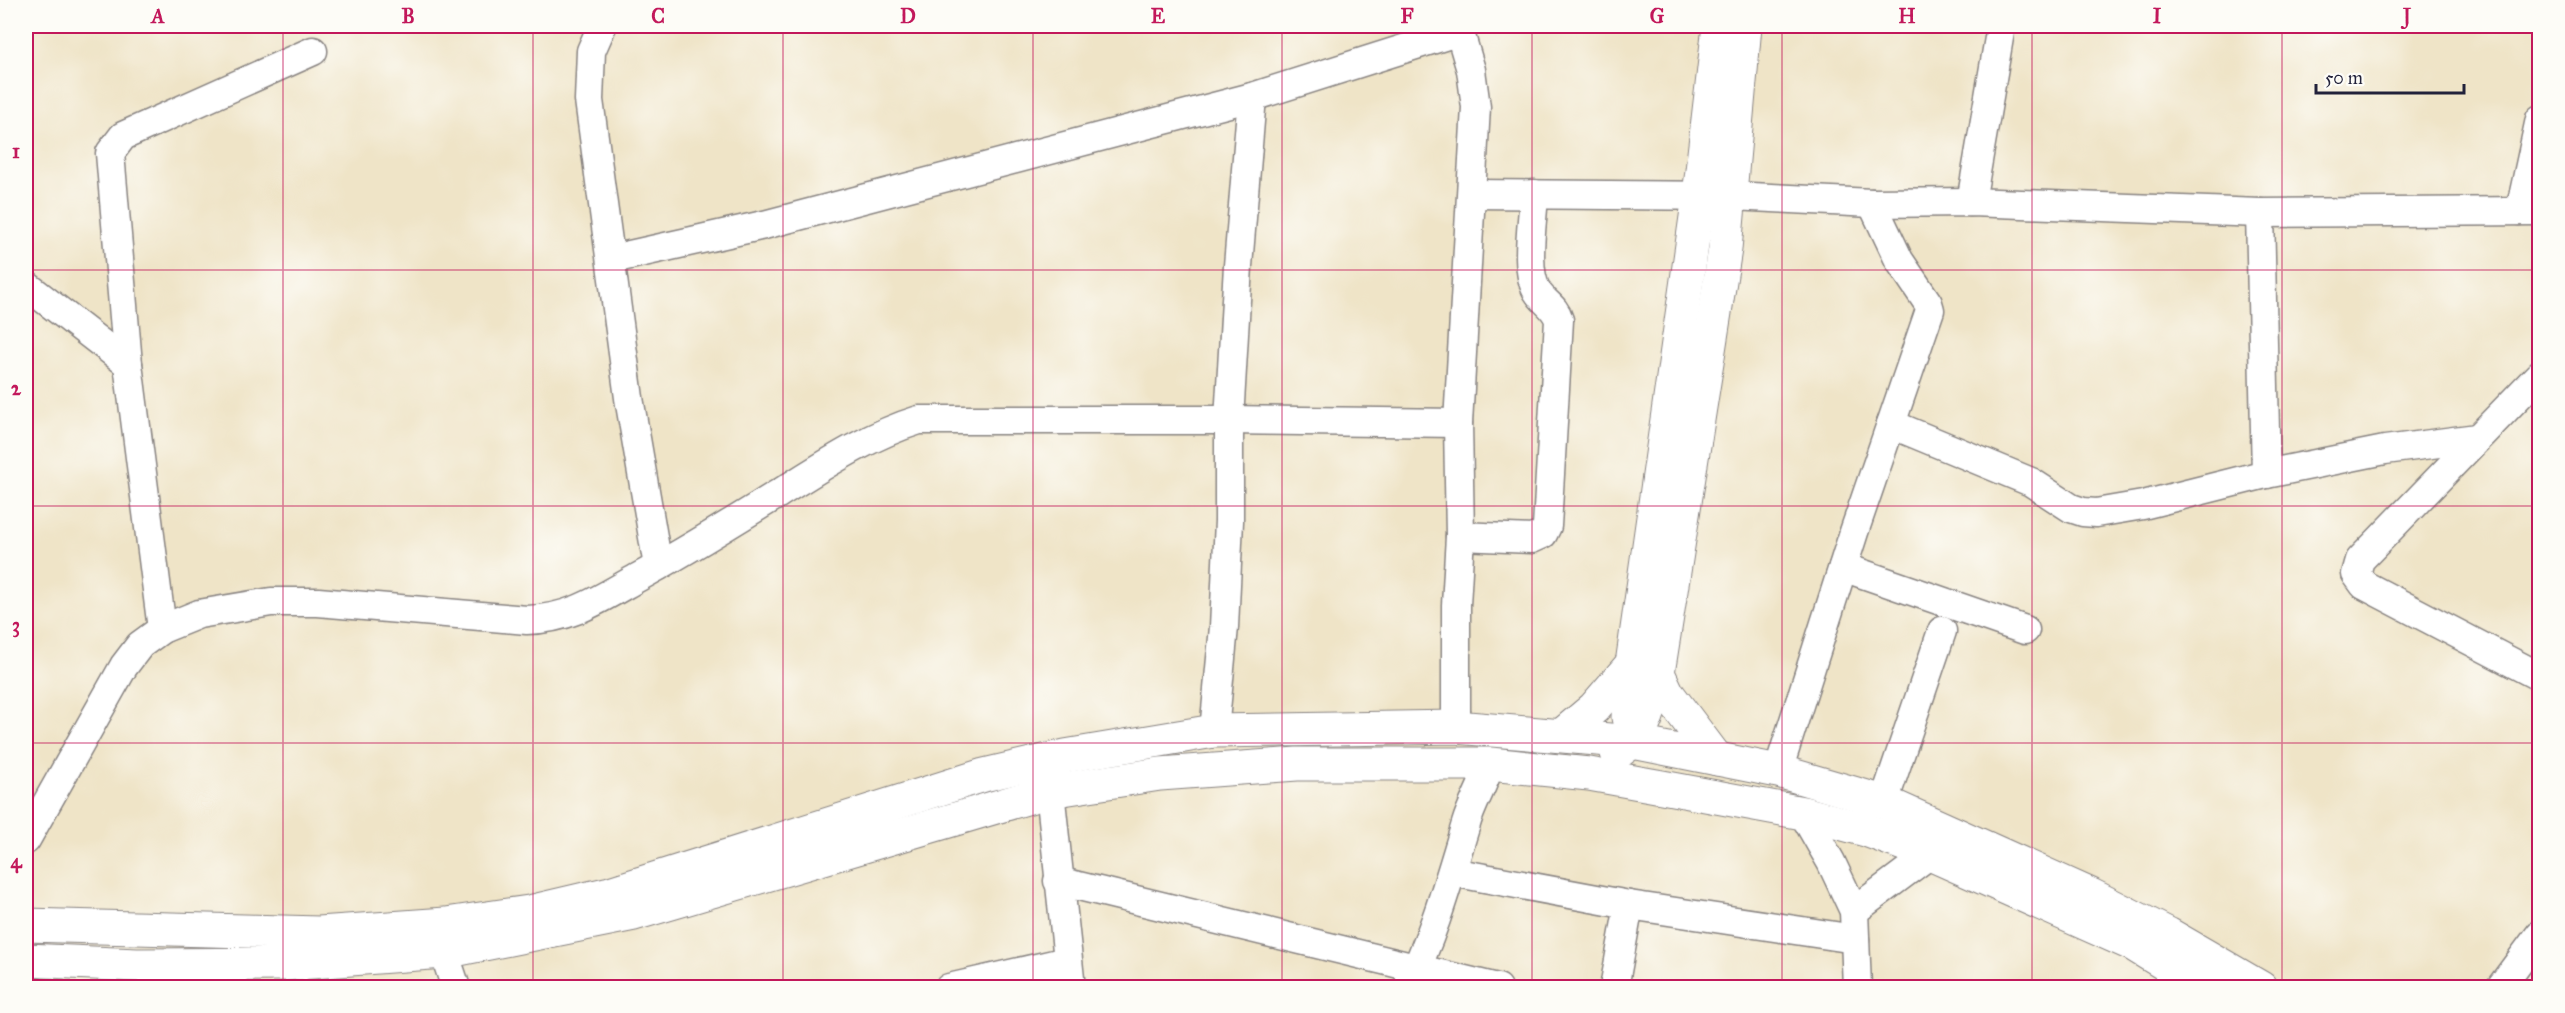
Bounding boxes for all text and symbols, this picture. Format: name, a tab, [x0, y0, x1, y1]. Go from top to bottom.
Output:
text: A	[149, 4, 165, 28]
text: B	[401, 4, 415, 28]
text: C	[651, 4, 665, 28]
text: D	[900, 4, 916, 28]
text: E	[1151, 4, 1166, 28]
text: F	[1400, 4, 1414, 28]
text: G	[1650, 4, 1665, 28]
text: H	[1898, 4, 1916, 28]
text: I	[2153, 4, 2162, 28]
text: J	[2400, 4, 2412, 30]
scale bar	[2316, 57, 2464, 95]
text: 50 m	[2325, 67, 2363, 89]
text: 1	[12, 139, 20, 163]
text: 2	[11, 376, 22, 400]
text: 3	[12, 613, 20, 638]
text: 4	[10, 849, 22, 874]

